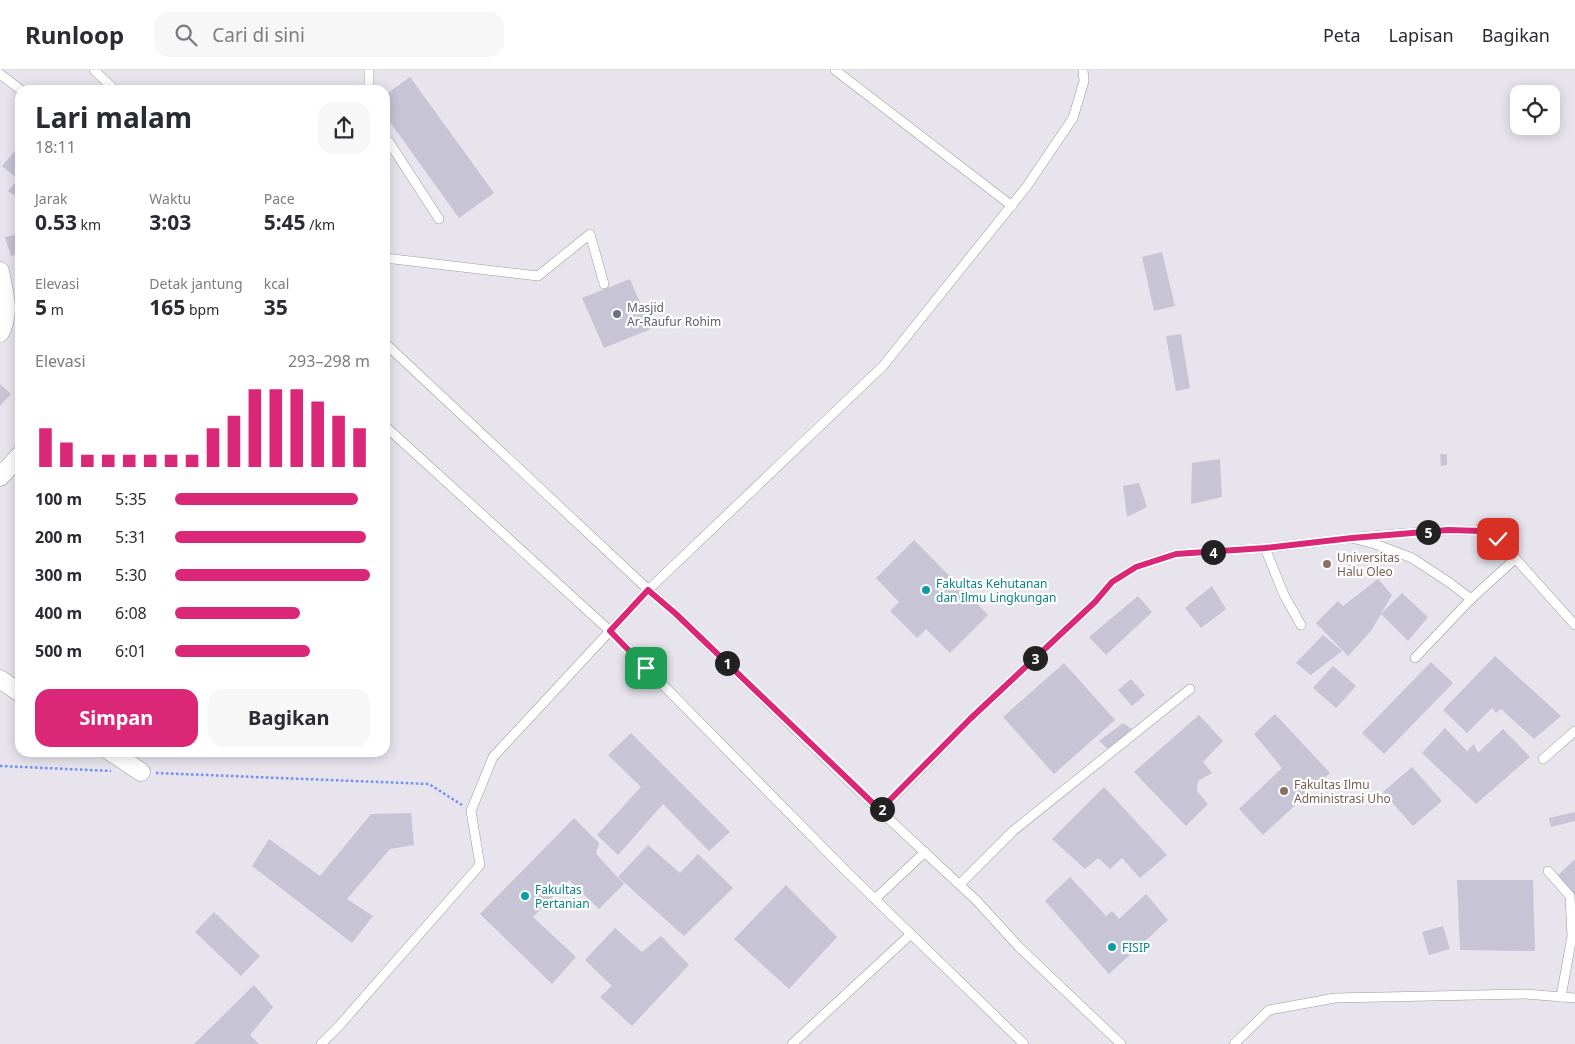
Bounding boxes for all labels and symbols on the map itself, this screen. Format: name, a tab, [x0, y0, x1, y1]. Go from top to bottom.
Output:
place label: Masjid Ar-Raufur Rohim	[627, 299, 721, 330]
marker: Masjid Ar-Raufur Rohim	[611, 308, 623, 320]
pin	[1477, 518, 1519, 560]
pin: 5	[1416, 520, 1440, 544]
pin: 4	[1200, 540, 1226, 564]
place label: Universitas Halu Oleo	[1337, 549, 1400, 580]
marker: Universitas Halu Oleo	[1321, 558, 1333, 570]
place label: Fakultas Kehutanan dan Ilmu Lingkungan	[936, 575, 1057, 606]
marker: Fakultas Kehutanan dan Ilmu Lingkungan	[920, 584, 932, 596]
pin: 3	[1022, 646, 1048, 670]
pin	[625, 647, 667, 689]
pin: 1	[714, 650, 740, 676]
place label: Fakultas Ilmu Administrasi Uho	[1294, 776, 1391, 807]
marker: Fakultas Ilmu Administrasi Uho	[1278, 785, 1290, 797]
pin: 2	[870, 796, 894, 822]
place label: Fakultas Pertanian	[535, 881, 590, 912]
marker: Fakultas Pertanian	[519, 890, 531, 902]
place label: FISIP	[1122, 939, 1150, 956]
marker: FISIP	[1106, 941, 1118, 953]

